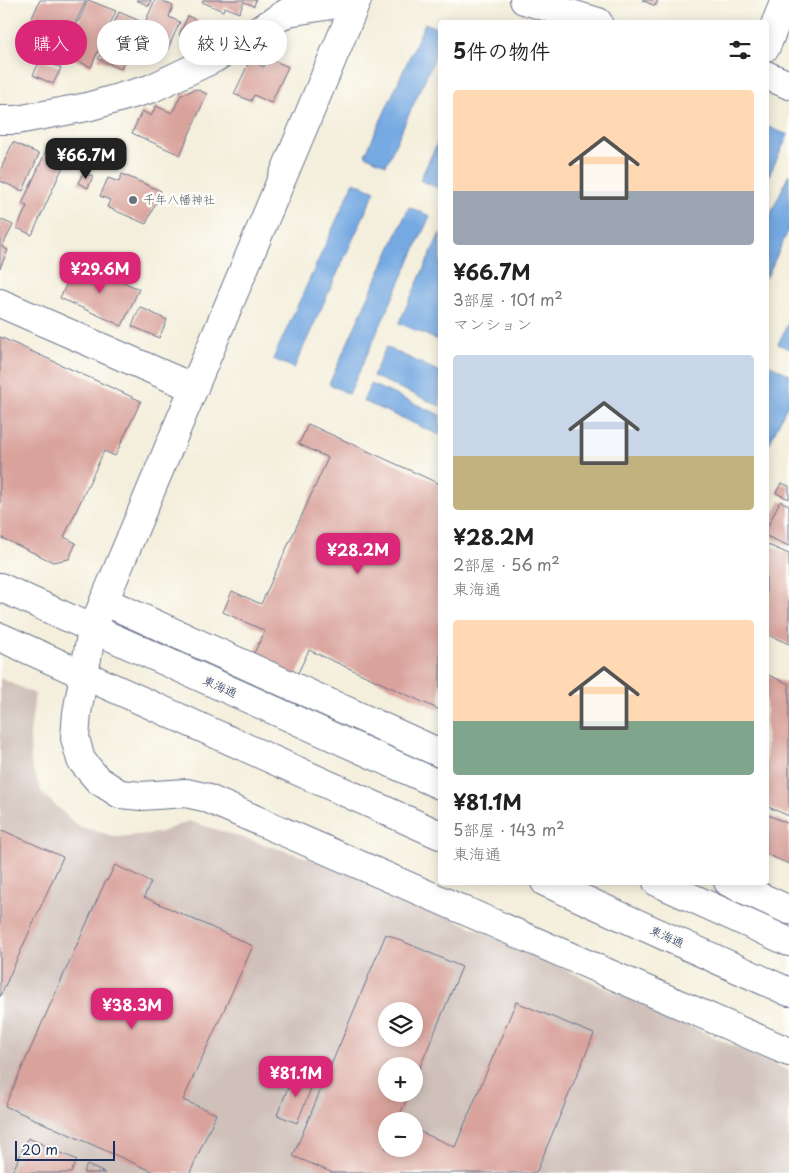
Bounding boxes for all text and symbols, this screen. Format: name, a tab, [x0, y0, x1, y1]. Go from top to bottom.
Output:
chip: 購入	[15, 20, 87, 65]
chip: 賃貸	[97, 20, 169, 65]
chip: 絞り込み	[179, 20, 287, 65]
text: 5件の物件	[453, 34, 550, 66]
icon: filters	[726, 36, 754, 64]
icon: home	[559, 123, 649, 213]
pin: ¥66.7M	[45, 138, 127, 180]
text: ¥66.7M	[56, 142, 116, 166]
place label: 千年八幡神社	[143, 190, 215, 208]
marker: 千年八幡神社	[127, 194, 139, 206]
pin: ¥29.6M	[59, 252, 141, 294]
text: ¥66.7M	[453, 255, 531, 287]
text: ¥29.6M	[71, 256, 129, 280]
text: 3部屋 · 101 m²	[453, 287, 563, 311]
text: マンション	[453, 311, 532, 335]
icon: home	[559, 388, 649, 478]
text: ¥28.2M	[453, 520, 534, 552]
pin: ¥28.2M	[317, 532, 399, 575]
text: ¥28.2M	[327, 537, 389, 561]
text: 2部屋 · 56 m²	[453, 552, 560, 576]
text: 東海通	[453, 576, 501, 600]
icon: home	[559, 653, 649, 743]
street label: 東海通	[200, 671, 241, 702]
text: ¥81.1M	[453, 785, 522, 817]
text: 5部屋 · 143 m²	[453, 817, 564, 841]
text: 東海通	[453, 841, 501, 865]
street label: 東海通	[647, 921, 688, 952]
pin: ¥38.3M	[91, 988, 173, 1030]
text: ¥38.3M	[102, 992, 162, 1016]
map controls	[378, 1002, 423, 1157]
button: layers	[378, 1002, 423, 1047]
pin: ¥81.1M	[255, 1056, 337, 1098]
button: +	[378, 1057, 423, 1102]
text: ¥81.1M	[270, 1060, 322, 1084]
button: −	[378, 1112, 423, 1157]
scale bar	[15, 1138, 115, 1161]
text: 20 m	[22, 1139, 58, 1160]

